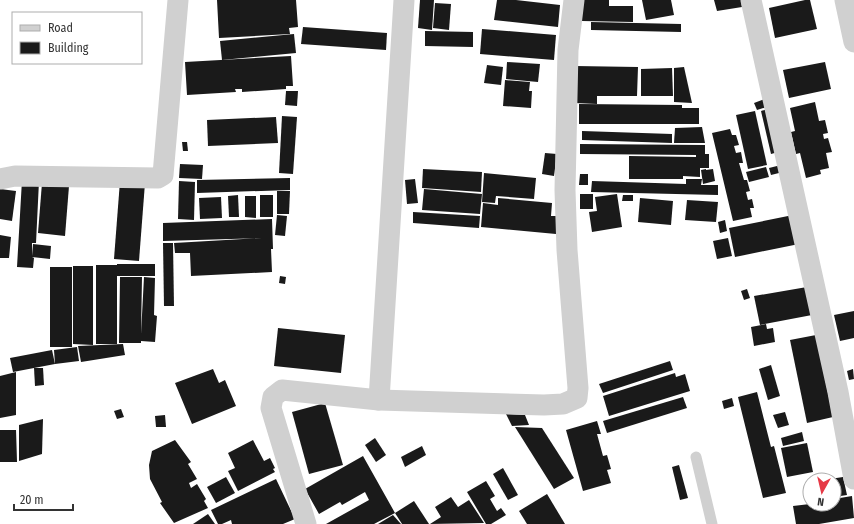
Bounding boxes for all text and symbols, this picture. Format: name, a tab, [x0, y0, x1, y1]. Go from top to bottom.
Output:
legend	[12, 12, 142, 64]
text: Road	[48, 21, 73, 35]
text: Building	[48, 41, 89, 55]
north arrow	[802, 472, 842, 512]
scale bar	[14, 486, 73, 512]
text: 20 m	[20, 493, 44, 507]
text: N	[817, 495, 825, 508]

